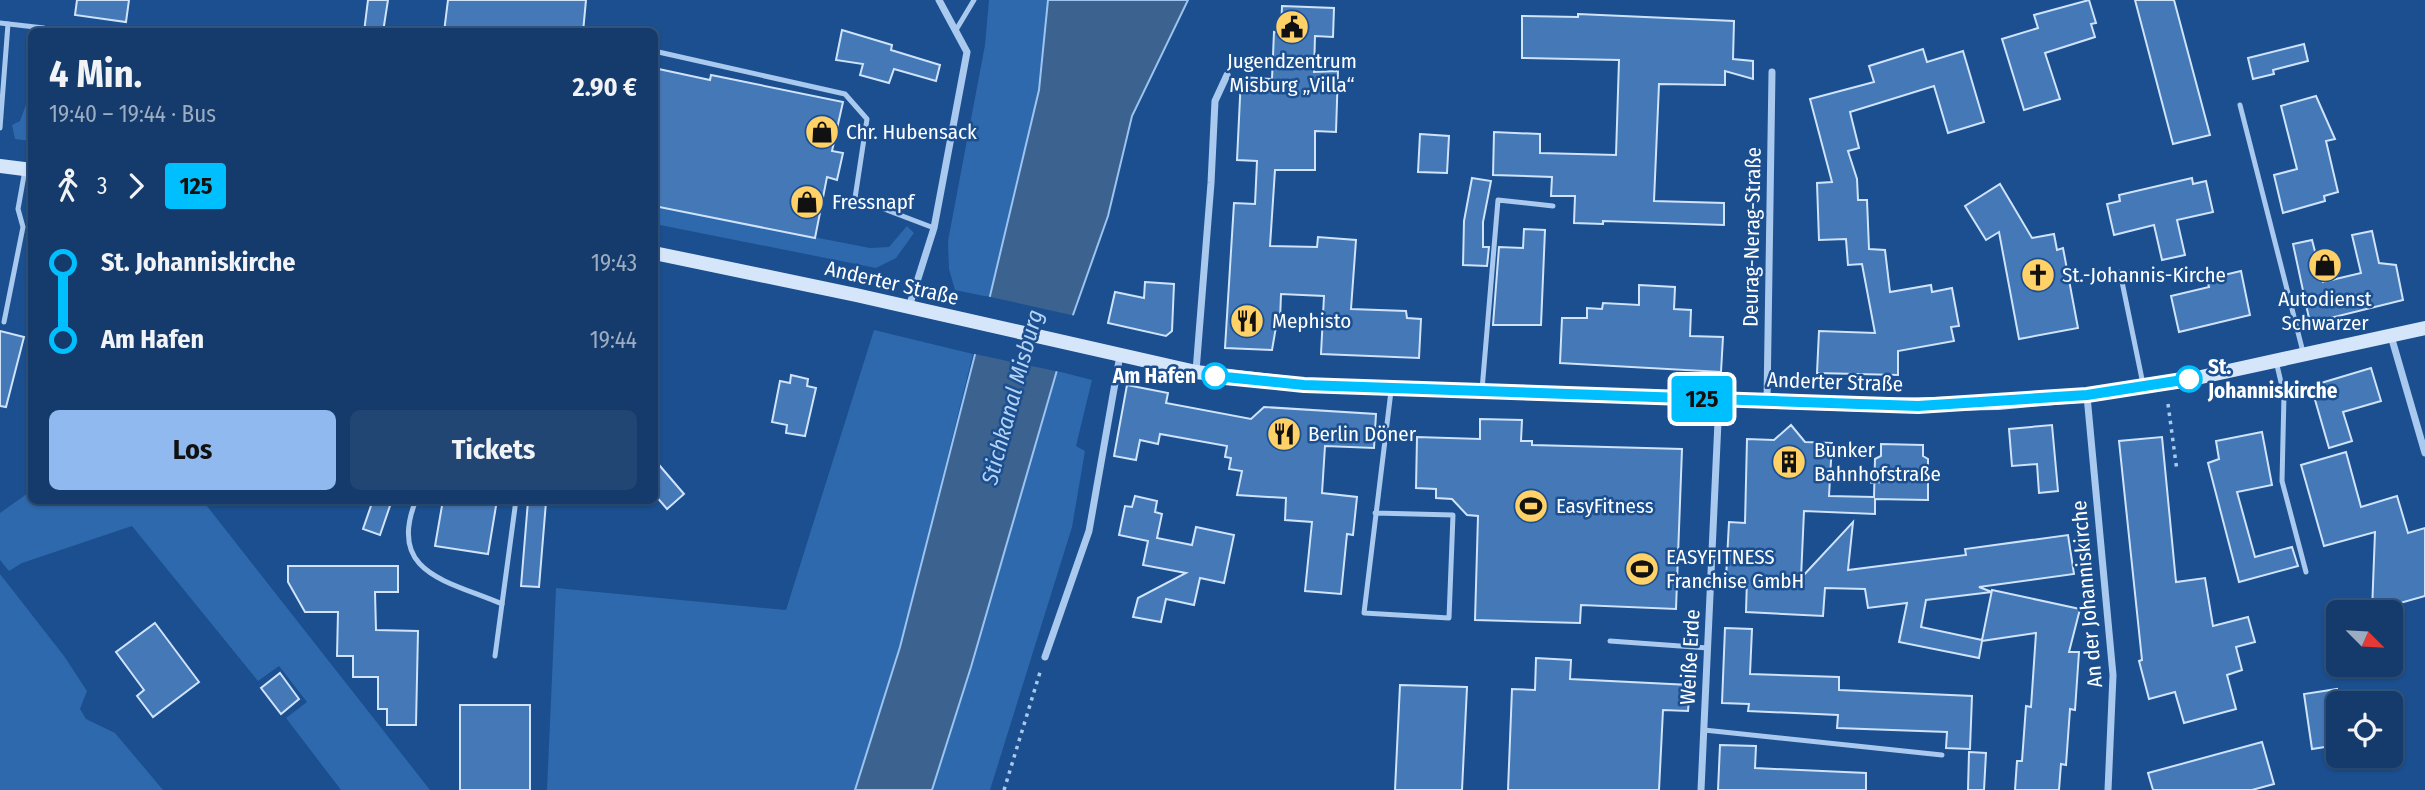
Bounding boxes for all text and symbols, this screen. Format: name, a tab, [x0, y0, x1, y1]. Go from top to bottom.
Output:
public building icon: Jugendzentrum Misburg „Villa“	[1273, 8, 1311, 46]
place label: Jugendzentrum Misburg „Villa“	[1227, 48, 1357, 98]
text: 4 Min.	[49, 51, 142, 97]
text: 2.90 €	[573, 72, 637, 103]
text: 19:40 – 19:44 · Bus	[49, 100, 216, 128]
shop icon: Chr. Hubensack	[803, 113, 841, 151]
place label: Chr. Hubensack	[846, 119, 977, 145]
street label: Deurag-Nerag-Straße	[1737, 147, 1767, 327]
icon: walk	[49, 167, 87, 205]
icon: forward	[117, 167, 155, 205]
text: 3	[97, 172, 107, 200]
text: 125	[179, 172, 212, 200]
shop icon: Fressnapf	[788, 183, 826, 221]
place label: Fressnapf	[832, 189, 916, 215]
shop icon: Autodienst Schwarzer	[2306, 246, 2344, 284]
text: St. Johanniskirche	[101, 247, 295, 278]
text: 19:43	[591, 249, 637, 277]
street label: Anderter Straße	[823, 255, 961, 311]
church icon: St.-Johannis-Kirche	[2019, 256, 2057, 294]
place label: St.-Johannis-Kirche	[2062, 262, 2226, 288]
place label: Autodienst Schwarzer	[2278, 286, 2372, 336]
restaurant icon: Mephisto	[1228, 302, 1266, 340]
water label: Stichkanal Misburg	[975, 306, 1049, 489]
place label: Mephisto	[1272, 308, 1351, 334]
text: Am Hafen	[101, 324, 204, 355]
text: 19:44	[590, 326, 637, 354]
place label: St. Johanniskirche	[2207, 354, 2338, 404]
place label: Am Hafen	[1112, 363, 1196, 389]
marker: Am Hafen	[1202, 363, 1228, 389]
marker: St. Johanniskirche	[2176, 366, 2202, 392]
street label: Anderter Straße	[1767, 367, 1903, 397]
line badge: 125	[1662, 376, 1742, 422]
text: 125	[1685, 385, 1719, 413]
button: Los	[49, 410, 336, 490]
button: Tickets	[350, 410, 637, 490]
restaurant icon: Berlin Döner	[1265, 415, 1303, 453]
place label: Berlin Döner	[1308, 421, 1417, 447]
place label: Bunker Bahnhofstraße	[1814, 437, 1941, 487]
building icon: Bunker Bahnhofstraße	[1770, 443, 1808, 481]
sports icon: EasyFitness	[1512, 487, 1550, 525]
place label: EasyFitness	[1556, 493, 1654, 519]
street label: An der Johanniskirche	[2066, 499, 2108, 689]
place label: EASYFITNESS Franchise GmbH	[1666, 544, 1804, 594]
sports icon: EASYFITNESS Franchise GmbH	[1623, 550, 1661, 588]
north arrow	[2326, 600, 2403, 677]
map controls	[2326, 600, 2403, 768]
street label: Weiße Erde	[1675, 609, 1705, 705]
button: locate	[2326, 691, 2403, 768]

